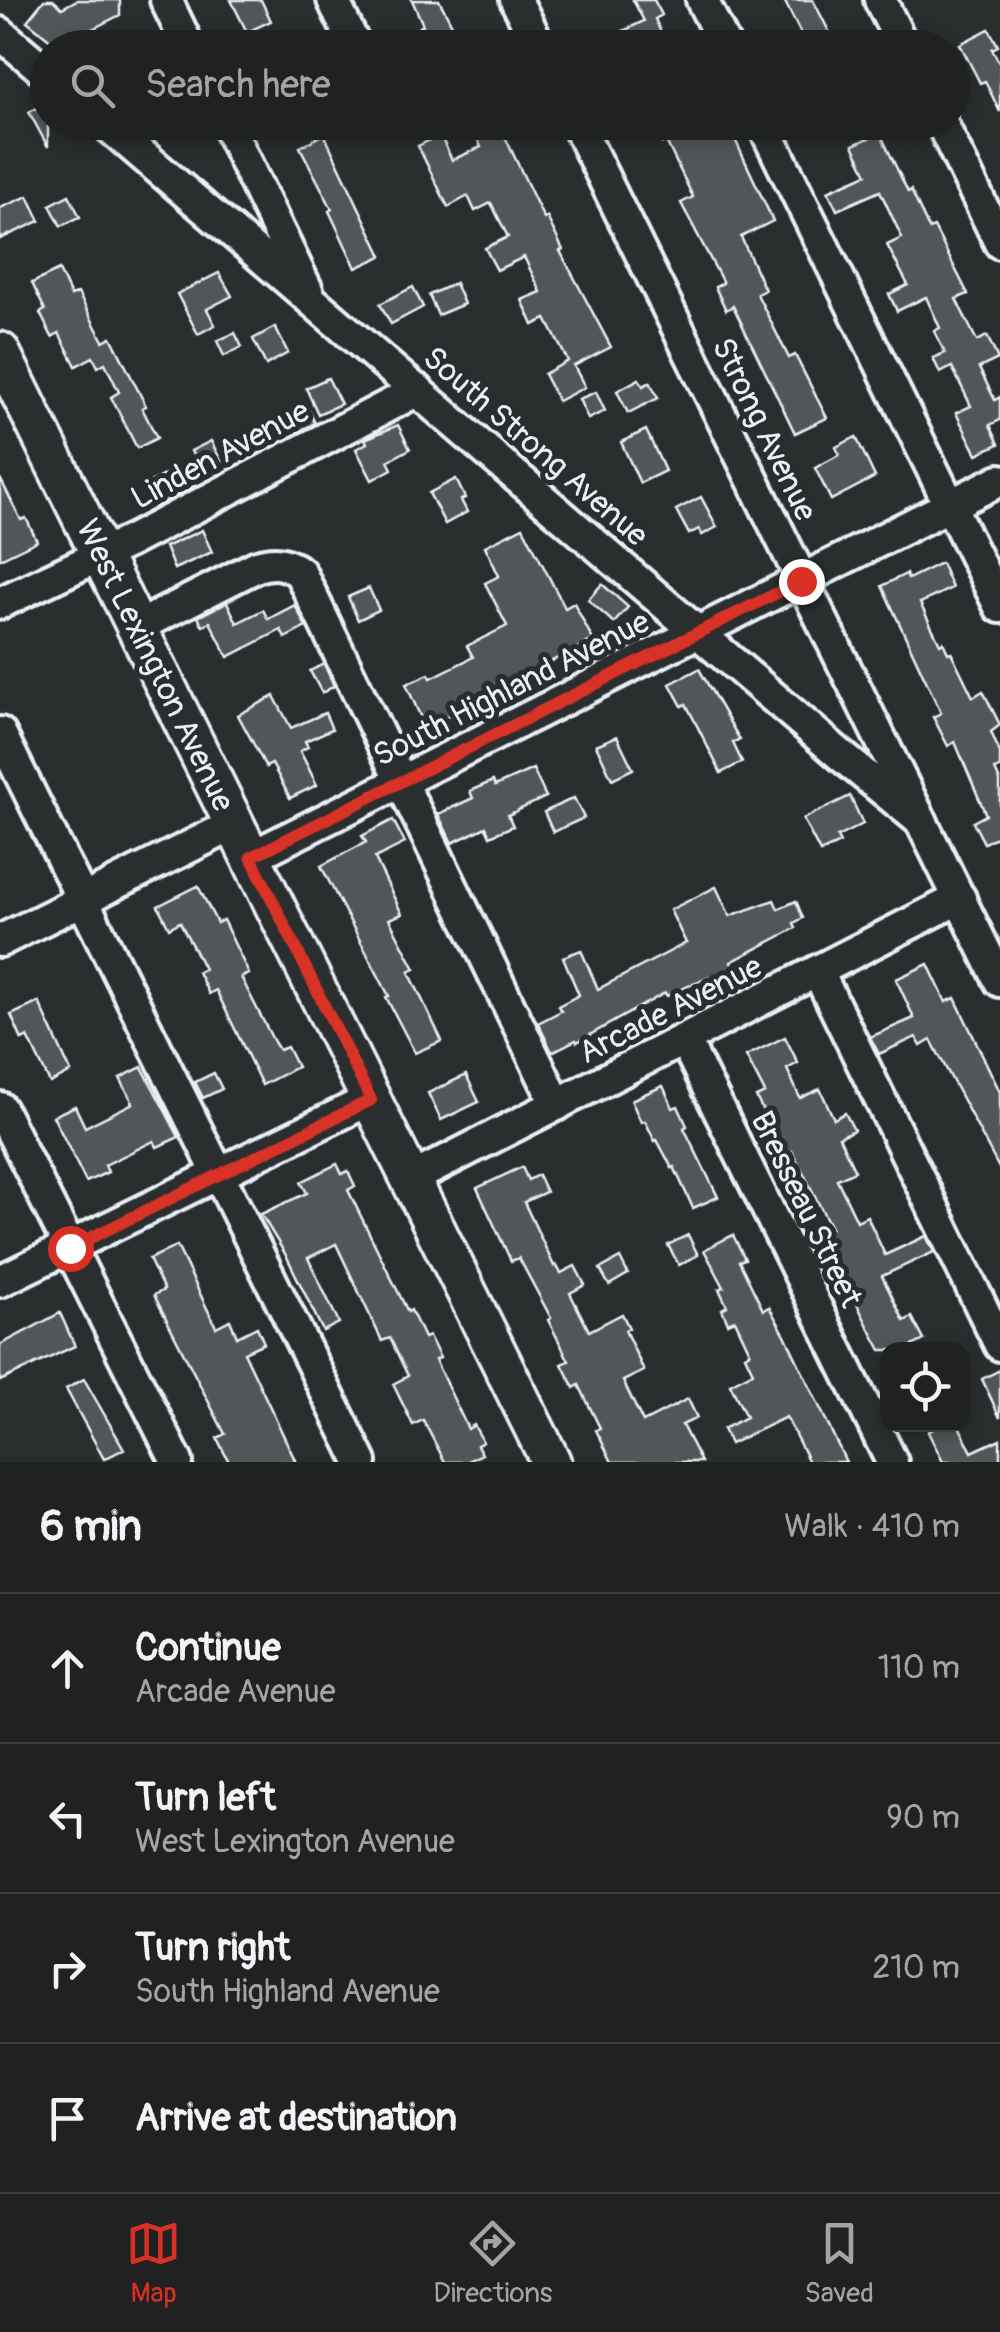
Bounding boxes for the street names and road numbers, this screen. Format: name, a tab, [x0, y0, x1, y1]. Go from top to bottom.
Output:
street label: Strong Avenue	[703, 331, 826, 528]
street label: South Strong Avenue	[414, 338, 656, 556]
street label: Linden Avenue	[125, 391, 317, 519]
street label: West Lexington Avenue	[67, 513, 243, 818]
street label: South Highland Avenue	[367, 602, 657, 776]
street label: Arcade Avenue	[572, 946, 769, 1073]
street label: Bresseau Street	[741, 1105, 871, 1314]

